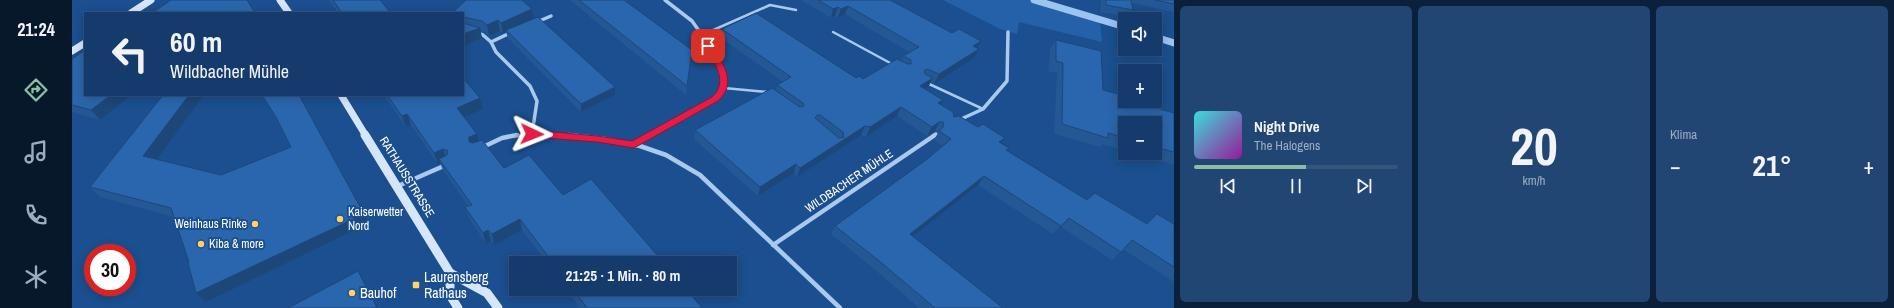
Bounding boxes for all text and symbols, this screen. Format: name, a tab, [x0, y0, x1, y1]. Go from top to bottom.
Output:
map controls	[1118, 12, 1162, 160]
button: sound	[1118, 12, 1162, 56]
text: 21:24	[17, 17, 55, 42]
text: 60 m	[170, 23, 222, 61]
icon: left	[104, 28, 156, 80]
pin	[691, 29, 725, 63]
icon: arrive	[697, 35, 719, 57]
text: Wildbacher Mühle	[170, 59, 289, 84]
button: +	[1118, 64, 1162, 108]
icon: directions	[22, 76, 50, 104]
text: 20	[1510, 111, 1558, 181]
position arrow	[511, 113, 553, 155]
button: −	[1118, 116, 1162, 160]
text: Night Drive	[1254, 116, 1320, 137]
text: Klima	[1670, 126, 1697, 143]
street label: RATHAUSSTRASSE	[376, 134, 438, 220]
text: The Halogens	[1254, 137, 1320, 154]
icon: music	[22, 138, 50, 166]
street label: WILDBACHER MÜHLE	[801, 145, 896, 216]
text: 21°	[1752, 145, 1792, 185]
text: −	[1670, 151, 1681, 181]
text: +	[1863, 151, 1874, 181]
text: km/h	[1522, 172, 1546, 189]
icon: previous	[1217, 175, 1239, 197]
icon: pause	[1285, 175, 1307, 197]
icon: next	[1353, 175, 1375, 197]
icon: phone	[22, 201, 50, 229]
place label: Kaiserwetter Nord	[348, 204, 404, 234]
marker: Kaiserwetter Nord	[335, 214, 345, 224]
place label: Weinhaus Rinke	[174, 216, 247, 232]
marker: Weinhaus Rinke	[250, 219, 260, 229]
place label: Kiba & more	[209, 236, 264, 252]
marker: Kiba & more	[196, 239, 206, 249]
speed limit sign: 30	[84, 244, 136, 296]
icon: climate	[22, 263, 50, 291]
text: 21:25 · 1 Min. · 80 m	[566, 265, 680, 286]
place label: Laurensberg Rathaus	[424, 268, 489, 302]
marker: Laurensberg Rathaus	[411, 280, 421, 290]
place label: Bauhof	[360, 284, 397, 302]
marker: Bauhof	[347, 288, 357, 298]

